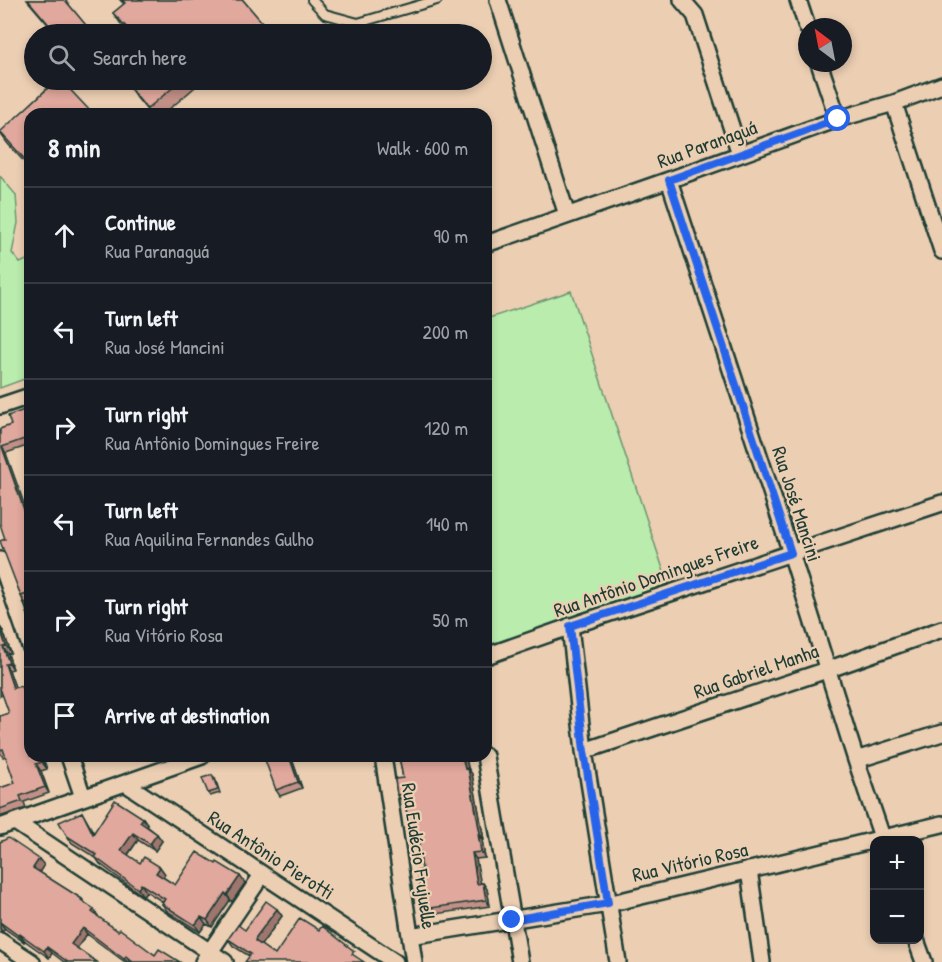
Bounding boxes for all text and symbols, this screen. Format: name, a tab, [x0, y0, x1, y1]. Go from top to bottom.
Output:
north arrow	[798, 18, 852, 72]
search box	[24, 24, 492, 90]
icon: search	[45, 41, 78, 74]
text: Search here	[93, 42, 187, 72]
route start	[824, 105, 850, 131]
street label: Rua Paranaguá	[653, 113, 761, 174]
text: 8 min	[48, 130, 101, 165]
text: Walk · 600 m	[377, 134, 468, 161]
text: Continue	[105, 207, 176, 237]
icon: ahead	[48, 219, 81, 252]
text: 90 m	[434, 222, 468, 249]
text: Rua Paranaguá	[105, 237, 209, 264]
text: Turn left	[105, 303, 178, 333]
icon: left	[48, 315, 81, 348]
text: 200 m	[423, 318, 468, 345]
text: Rua José Mancini	[105, 333, 225, 360]
text: Turn right	[105, 399, 188, 429]
icon: right	[48, 411, 81, 444]
text: 120 m	[424, 414, 468, 441]
text: Rua Antônio Domingues Freire	[105, 429, 320, 456]
street label: Rua José Mancini	[766, 443, 829, 565]
text: Turn left	[105, 495, 178, 525]
icon: left	[48, 507, 81, 540]
text: 140 m	[426, 510, 468, 537]
text: Rua Aquilina Fernandes Gulho	[105, 525, 314, 552]
street label: Rua Antônio Domingues Freire	[550, 528, 762, 623]
text: Turn right	[105, 591, 188, 621]
icon: right	[48, 603, 81, 636]
text: 50 m	[432, 606, 468, 633]
text: Rua Vitório Rosa	[105, 621, 223, 648]
street label: Rua Gabriel Manha	[690, 637, 822, 704]
icon: arrive	[48, 699, 81, 732]
text: Arrive at destination	[105, 700, 270, 730]
street label: Rua Eudécio Frujuelle	[396, 781, 443, 931]
street label: Rua Antônio Pierotti	[203, 804, 340, 906]
street label: Rua Vitório Rosa	[630, 835, 750, 888]
map controls	[870, 836, 924, 944]
button: +	[870, 836, 924, 890]
button: −	[870, 890, 924, 944]
route end	[498, 906, 524, 932]

